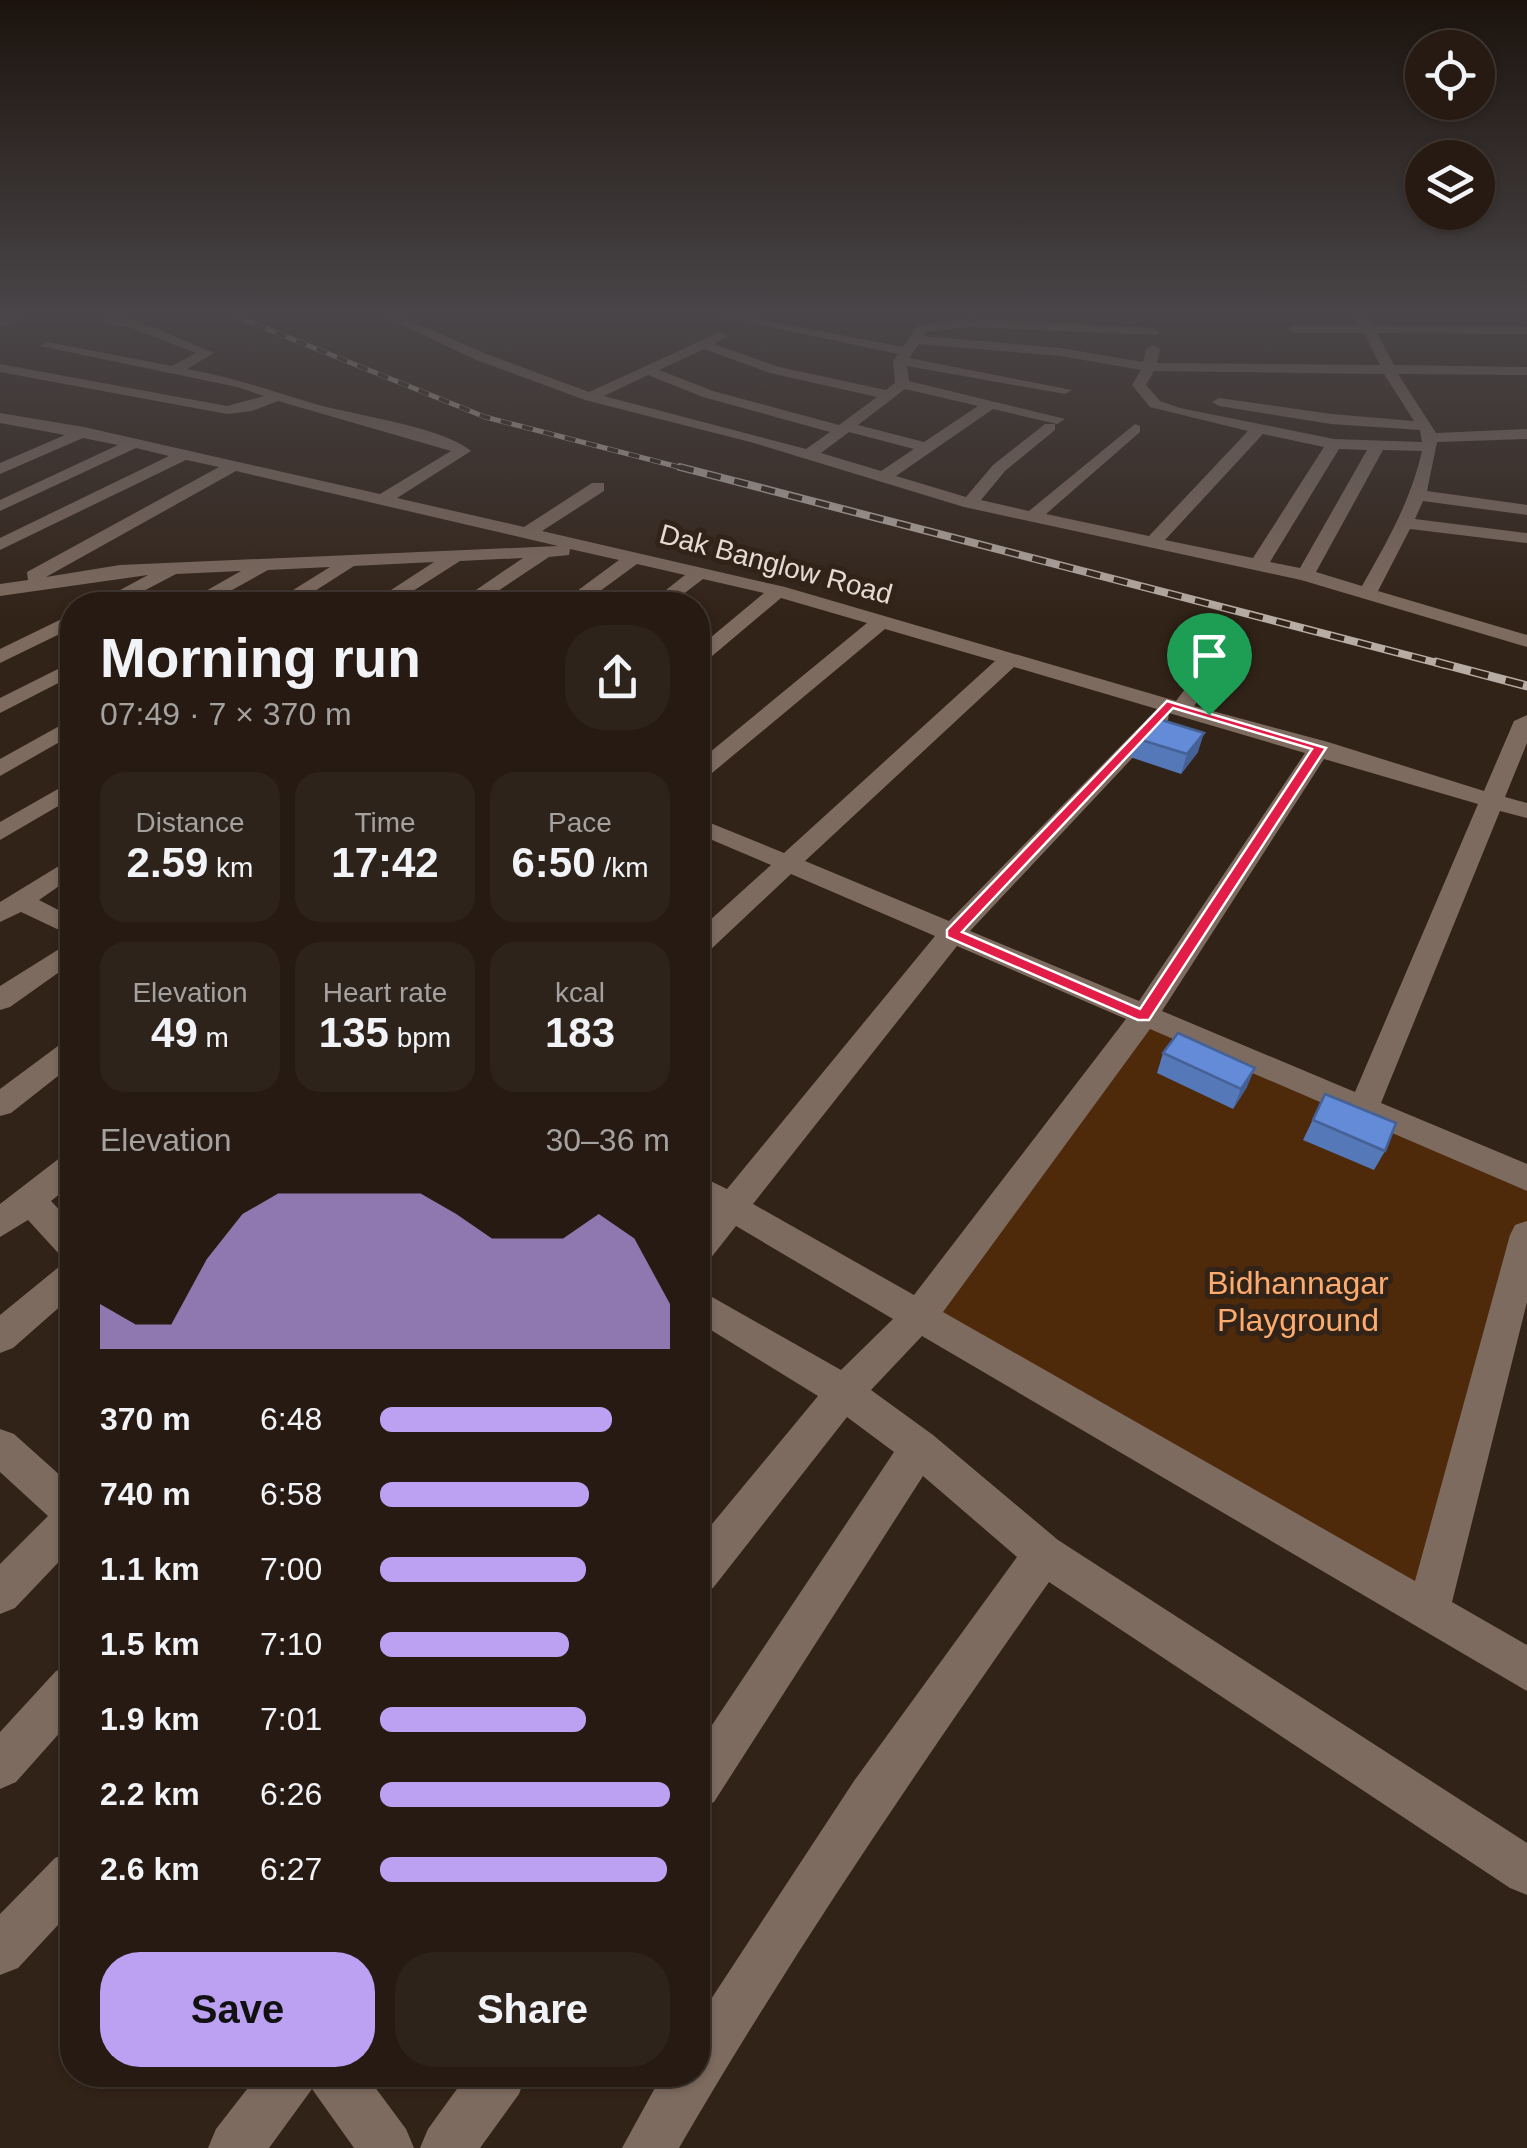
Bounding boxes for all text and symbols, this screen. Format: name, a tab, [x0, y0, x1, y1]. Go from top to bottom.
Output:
map controls	[1405, 30, 1495, 230]
button: locate	[1405, 30, 1495, 120]
button: layers	[1405, 140, 1495, 230]
street label: Dak Banglow Road	[656, 518, 896, 610]
pin	[1167, 613, 1252, 716]
button: share	[565, 625, 670, 730]
text: Morning run	[100, 627, 421, 689]
icon: arrive	[1182, 628, 1237, 683]
text: 07:49 · 7 × 370 m	[100, 696, 352, 732]
text: Distance	[136, 807, 244, 838]
text: Time	[354, 807, 416, 838]
text: Pace	[548, 807, 612, 838]
text: 2.59	[127, 839, 208, 886]
text: 17:42	[331, 839, 439, 886]
text: 6:50	[512, 839, 596, 886]
text: km	[208, 852, 253, 883]
text: /km	[596, 852, 648, 883]
text: Elevation	[132, 977, 248, 1008]
text: Heart rate	[323, 977, 447, 1008]
text: kcal	[555, 977, 605, 1008]
text: 49	[151, 1009, 198, 1056]
text: 135	[319, 1009, 389, 1056]
text: 183	[545, 1009, 615, 1056]
text: m	[198, 1022, 229, 1053]
text: bpm	[389, 1022, 451, 1053]
text: Elevation	[100, 1122, 232, 1158]
text: 30–36 m	[545, 1122, 670, 1158]
park label: Bidhannagar Playground	[1207, 1265, 1389, 1338]
text: 370 m	[100, 1401, 191, 1437]
text: 6:48	[260, 1401, 322, 1437]
text: 740 m	[100, 1476, 191, 1512]
text: 6:58	[260, 1476, 322, 1512]
text: 1.1 km	[100, 1551, 200, 1587]
text: 7:00	[260, 1551, 322, 1587]
text: 1.5 km	[100, 1626, 200, 1662]
text: 7:10	[260, 1626, 322, 1662]
text: 1.9 km	[100, 1701, 200, 1737]
text: 7:01	[260, 1701, 322, 1737]
text: 2.2 km	[100, 1776, 200, 1812]
text: 6:26	[260, 1776, 322, 1812]
text: 2.6 km	[100, 1851, 200, 1887]
text: 6:27	[260, 1851, 322, 1887]
button: Save	[100, 1952, 375, 2067]
button: Share	[395, 1952, 670, 2067]

